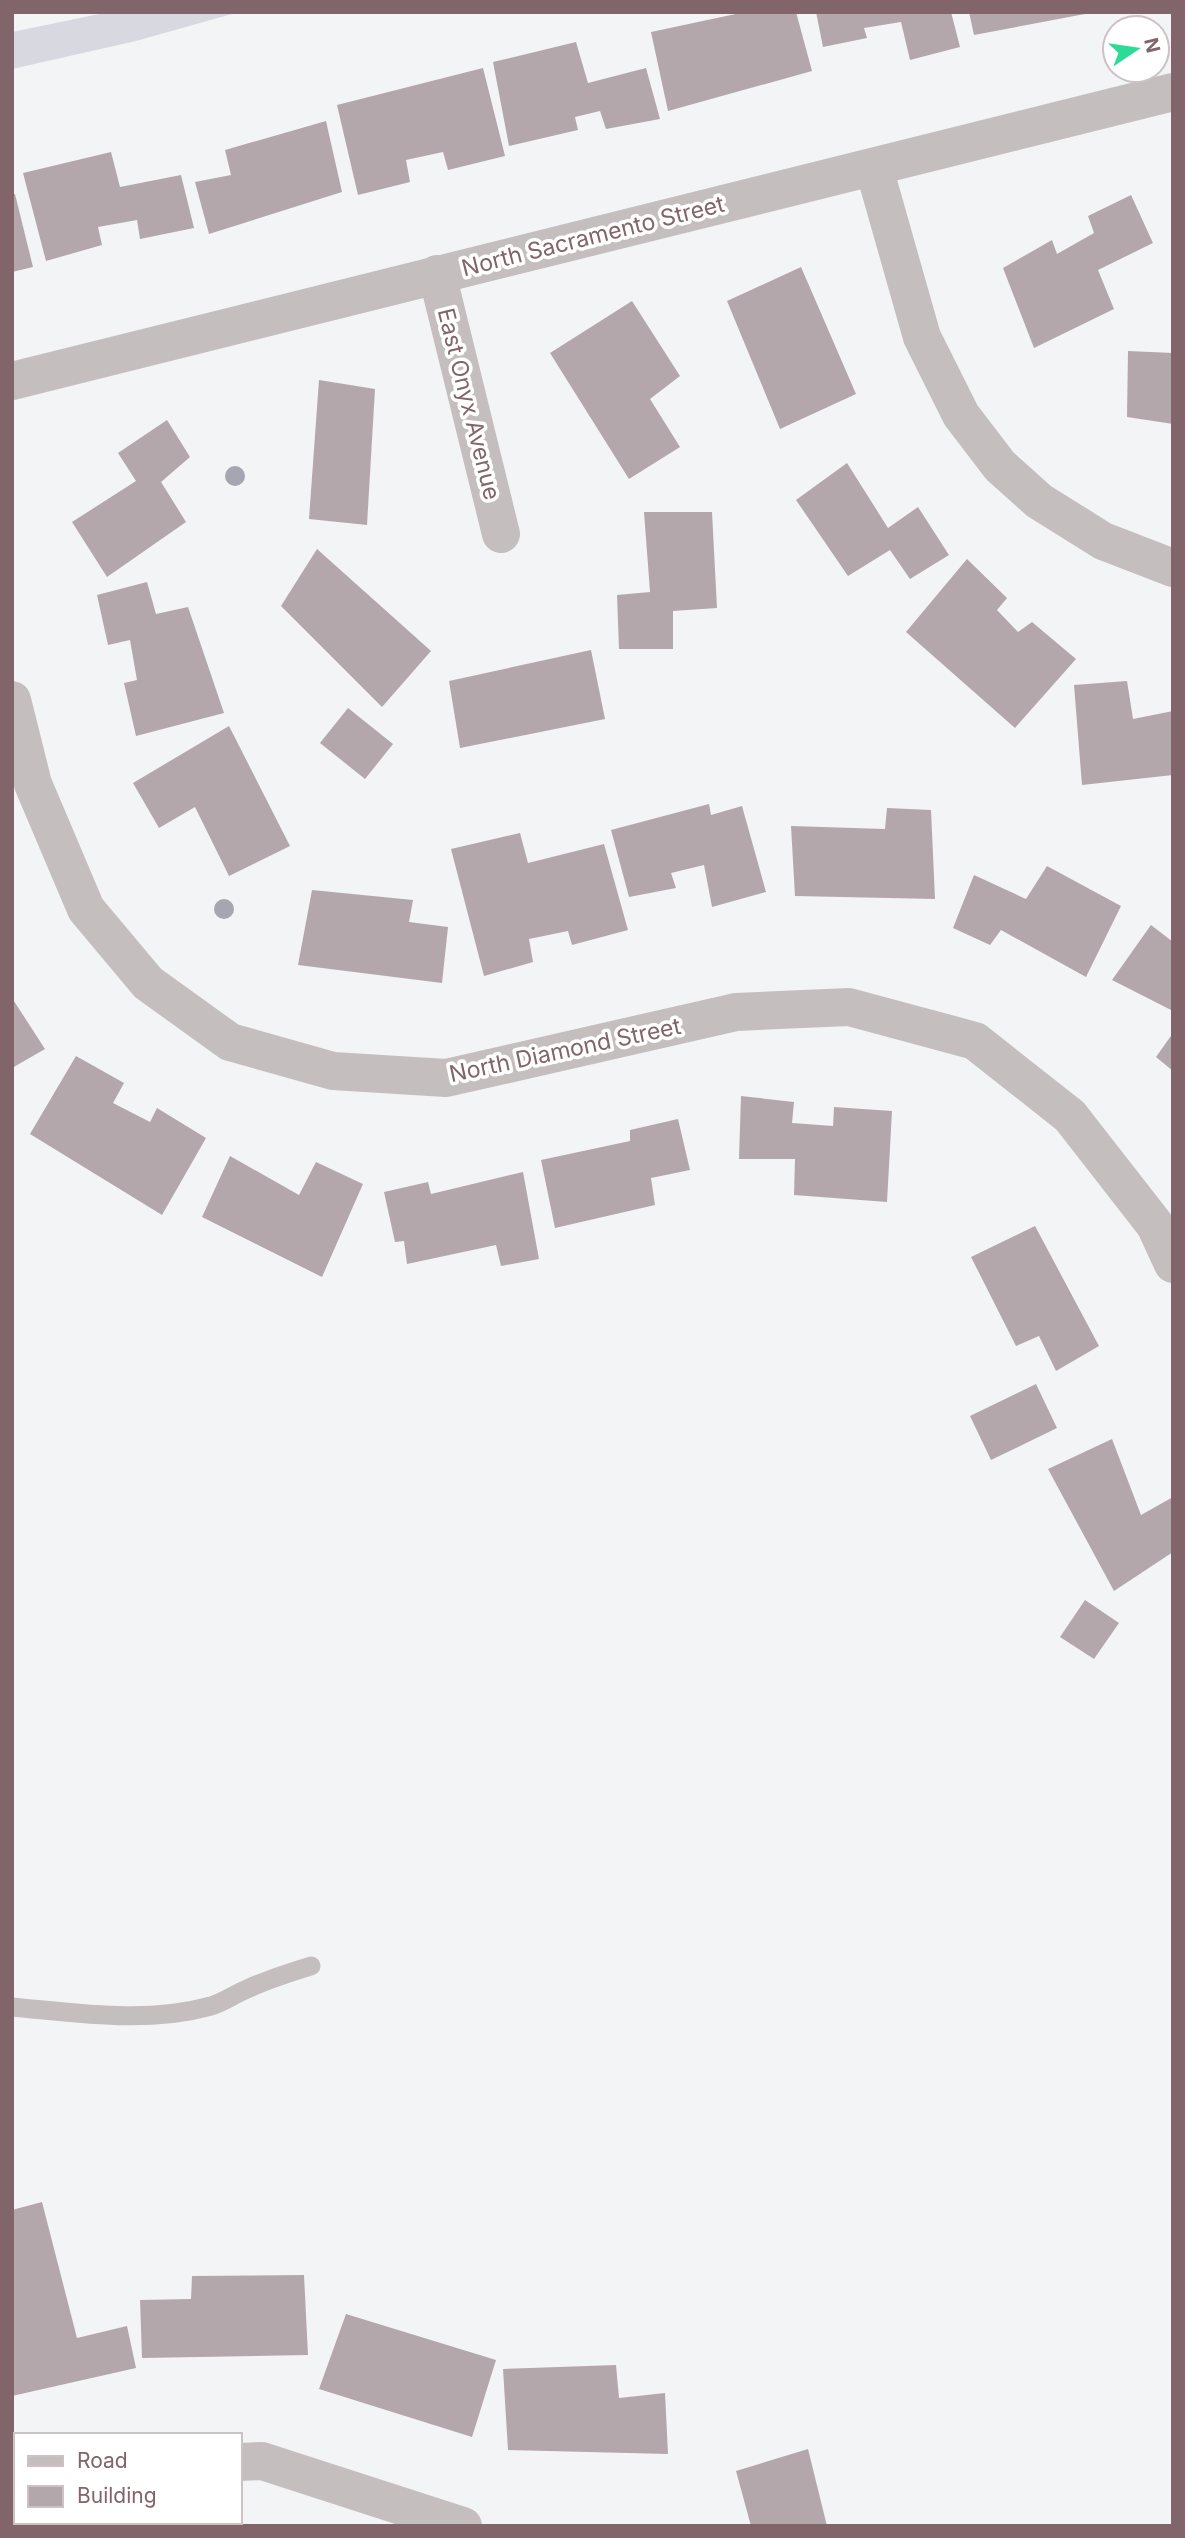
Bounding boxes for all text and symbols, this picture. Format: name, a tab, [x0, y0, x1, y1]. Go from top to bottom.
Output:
north arrow	[1101, 14, 1171, 84]
text: N	[1139, 36, 1165, 55]
street label: North Sacramento Street	[459, 190, 728, 282]
street label: East Onyx Avenue	[432, 305, 506, 503]
street label: North Diamond Street	[447, 1012, 684, 1088]
legend	[14, 2433, 242, 2524]
text: Road	[77, 2448, 128, 2473]
text: Building	[77, 2483, 157, 2508]

